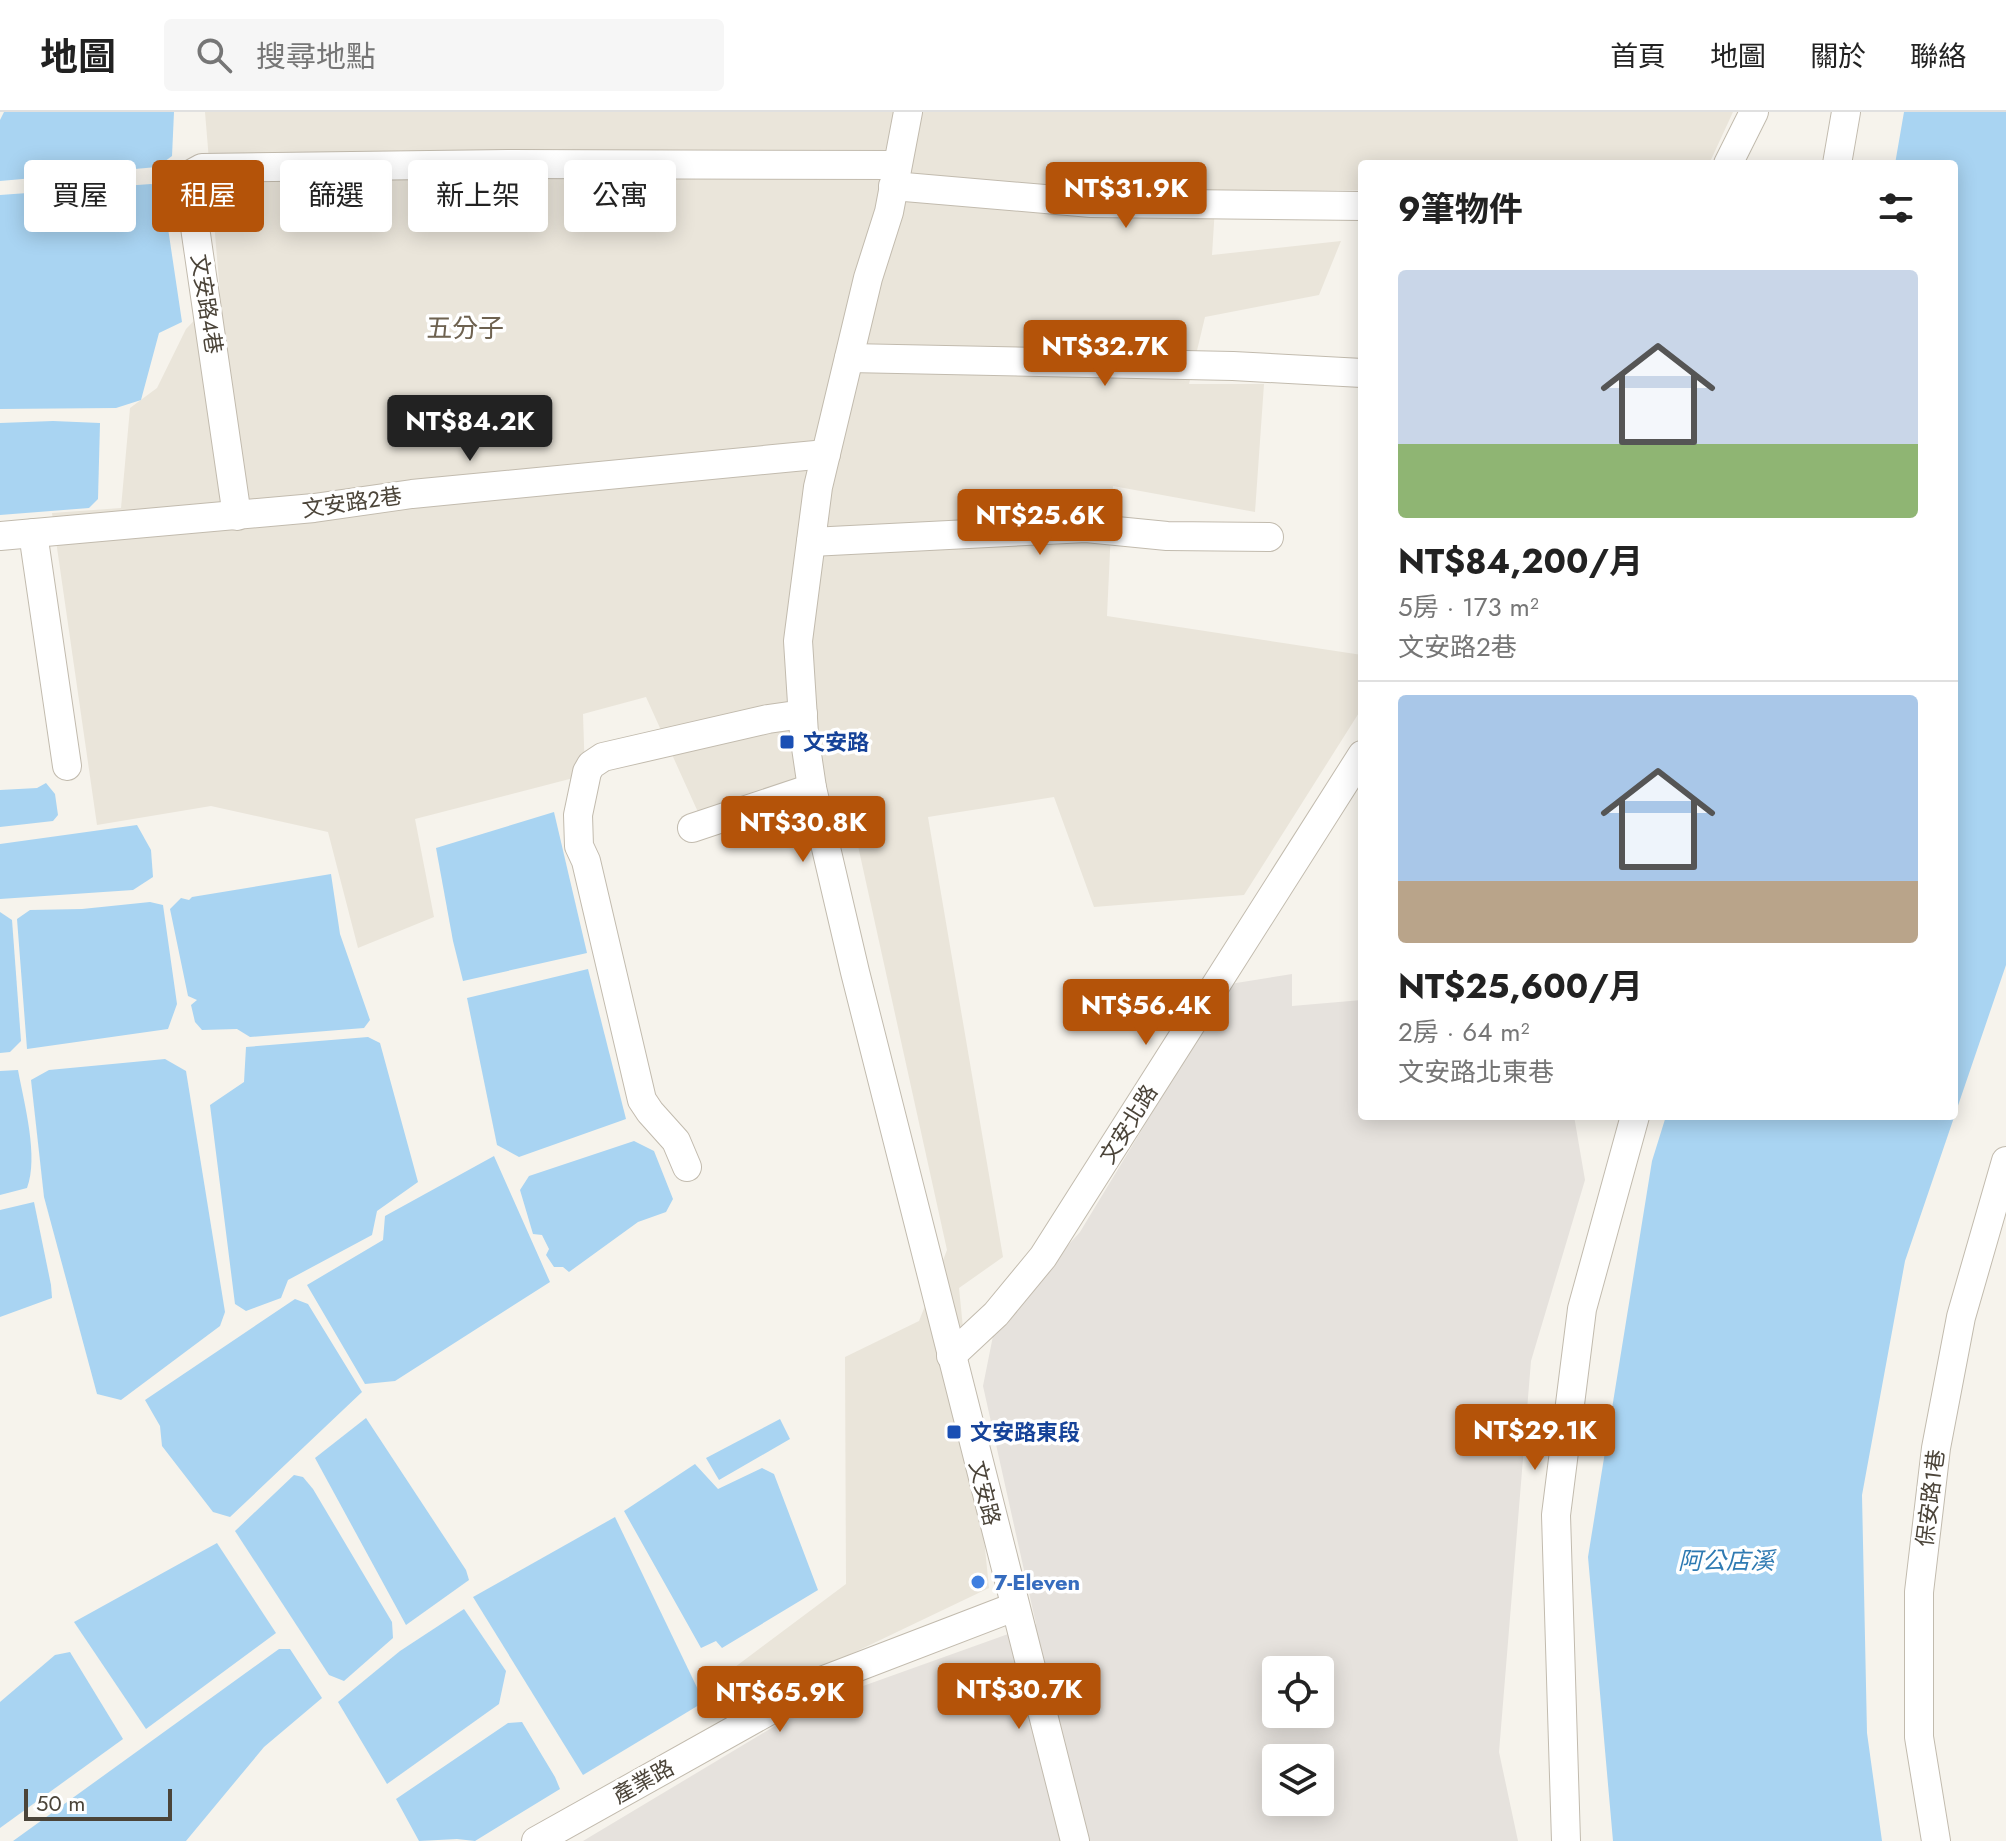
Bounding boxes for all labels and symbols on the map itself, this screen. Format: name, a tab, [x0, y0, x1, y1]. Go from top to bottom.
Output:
pin: NT$31.9K	[1043, 162, 1209, 230]
street label: 文安路4巷	[183, 252, 231, 356]
district label: 五分子	[426, 309, 504, 347]
pin: NT$32.7K	[1022, 320, 1188, 388]
pin: NT$84.2K	[387, 395, 553, 463]
street label: 文安路2巷	[300, 479, 404, 525]
pin: NT$25.6K	[957, 489, 1123, 557]
place label: 文安路	[803, 726, 869, 758]
marker: 文安路	[778, 733, 796, 751]
pin: NT$30.8K	[720, 796, 886, 864]
pin: NT$56.4K	[1063, 979, 1229, 1047]
street label: 文安北路	[1091, 1078, 1165, 1170]
pin: NT$29.1K	[1452, 1404, 1618, 1472]
place label: 文安路東段	[970, 1416, 1080, 1448]
marker: 文安路東段	[945, 1423, 963, 1441]
street label: 保安路1巷	[1908, 1447, 1952, 1549]
street label: 文安路	[961, 1457, 1009, 1529]
water label: 阿公店溪	[1678, 1543, 1777, 1578]
place label: 7-Eleven	[994, 1566, 1080, 1598]
marker: 7-Eleven	[969, 1573, 987, 1591]
pin: NT$30.7K	[936, 1663, 1102, 1731]
pin: NT$65.9K	[697, 1666, 863, 1734]
street label: 產業路	[606, 1751, 680, 1811]
scale bar	[24, 1785, 172, 1821]

